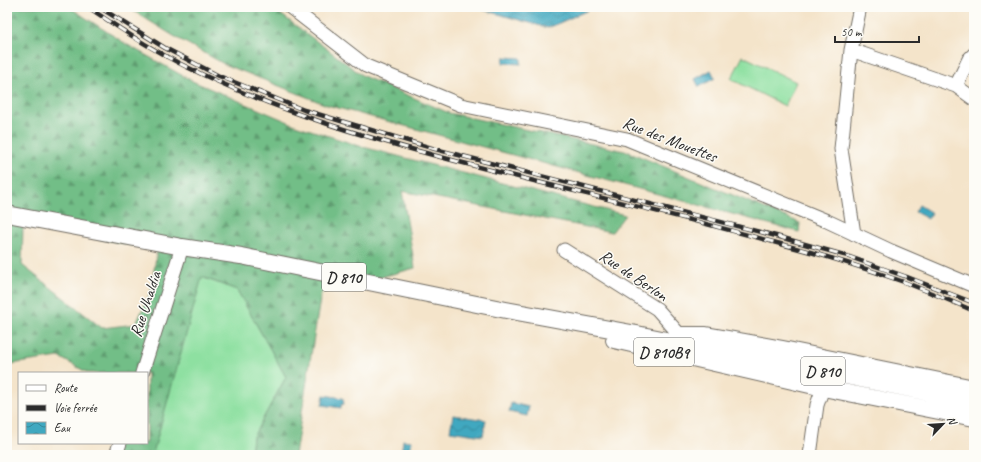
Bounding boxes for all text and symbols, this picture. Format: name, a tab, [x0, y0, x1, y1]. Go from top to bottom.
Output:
scale bar	[835, 18, 919, 44]
text: 50 m	[841, 24, 863, 40]
street label: Rue des Mouettes	[620, 112, 721, 167]
street label: Rue de Berlon	[596, 245, 673, 307]
road number: D 810	[322, 263, 366, 291]
street label: Rue Uhaldia	[125, 268, 166, 340]
road number: D 810B9	[634, 338, 694, 366]
road number: D 810	[801, 357, 845, 385]
legend	[18, 372, 148, 444]
text: Route	[54, 380, 78, 396]
text: Voie ferrée	[54, 400, 98, 416]
north arrow	[923, 404, 963, 444]
text: N	[944, 414, 961, 428]
text: Eau	[54, 420, 72, 436]

